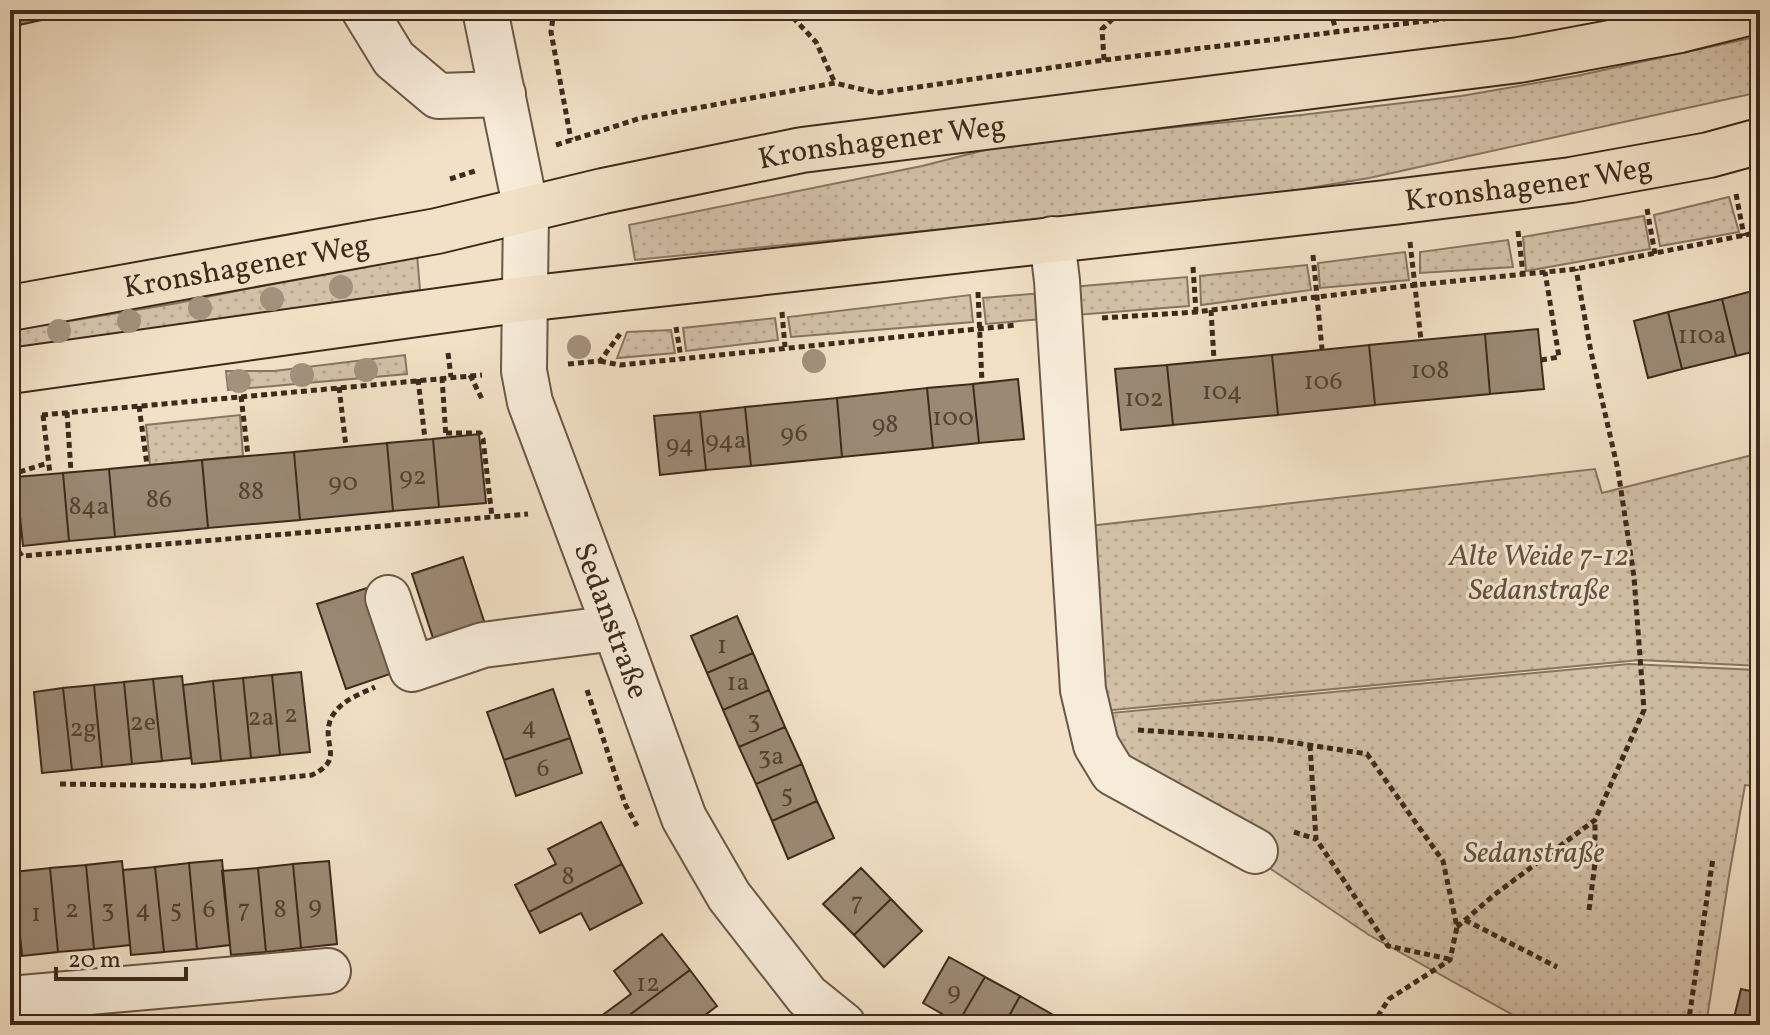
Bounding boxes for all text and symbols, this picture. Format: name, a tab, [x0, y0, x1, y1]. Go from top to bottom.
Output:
street label: Kronshagener Weg	[755, 106, 1008, 181]
street label: Kronshagener Weg	[1403, 147, 1656, 223]
street label: Kronshagener Weg	[120, 225, 373, 310]
house number: 110a	[1678, 318, 1726, 354]
house number: 108	[1411, 353, 1449, 389]
house number: 106	[1303, 364, 1343, 400]
house number: 104	[1202, 374, 1242, 410]
house number: 102	[1124, 381, 1164, 417]
house number: 100	[932, 400, 974, 436]
house number: 98	[872, 407, 898, 443]
house number: 96	[780, 416, 808, 452]
house number: 94a	[705, 423, 747, 459]
house number: 94	[666, 427, 694, 463]
house number: 92	[399, 459, 427, 495]
house number: 90	[328, 465, 358, 501]
house number: 88	[238, 474, 264, 510]
house number: 86	[146, 482, 172, 518]
house number: 84a	[69, 489, 109, 525]
park label: Alte Weide 7-12 Sedanstraße	[1448, 536, 1629, 612]
street label: Sedanstraße	[562, 537, 658, 705]
house number: 1	[717, 628, 727, 664]
house number: 1a	[726, 665, 750, 701]
house number: 2	[284, 697, 298, 733]
house number: 2a	[248, 700, 274, 736]
house number: 3	[747, 703, 761, 739]
house number: 2e	[130, 705, 156, 741]
house number: 4	[521, 709, 537, 745]
house number: 2g	[69, 711, 97, 747]
house number: 3a	[758, 739, 784, 775]
house number: 6	[536, 751, 550, 787]
house number: 5	[781, 777, 793, 813]
park label: Sedanstraße	[1464, 833, 1604, 875]
house number: 8	[561, 859, 575, 895]
house number: 7	[851, 885, 863, 921]
house number: 9	[308, 888, 322, 924]
house number: 2	[65, 892, 79, 928]
house number: 3	[101, 892, 115, 928]
house number: 4	[135, 892, 151, 928]
house number: 5	[170, 892, 182, 928]
house number: 6	[202, 892, 216, 928]
house number: 7	[238, 892, 250, 928]
house number: 8	[273, 892, 287, 928]
house number: 1	[31, 896, 41, 932]
scale bar	[56, 931, 186, 981]
text: 20 m	[68, 944, 121, 978]
house number: 12	[636, 966, 660, 1002]
house number: 9	[947, 974, 961, 1010]

